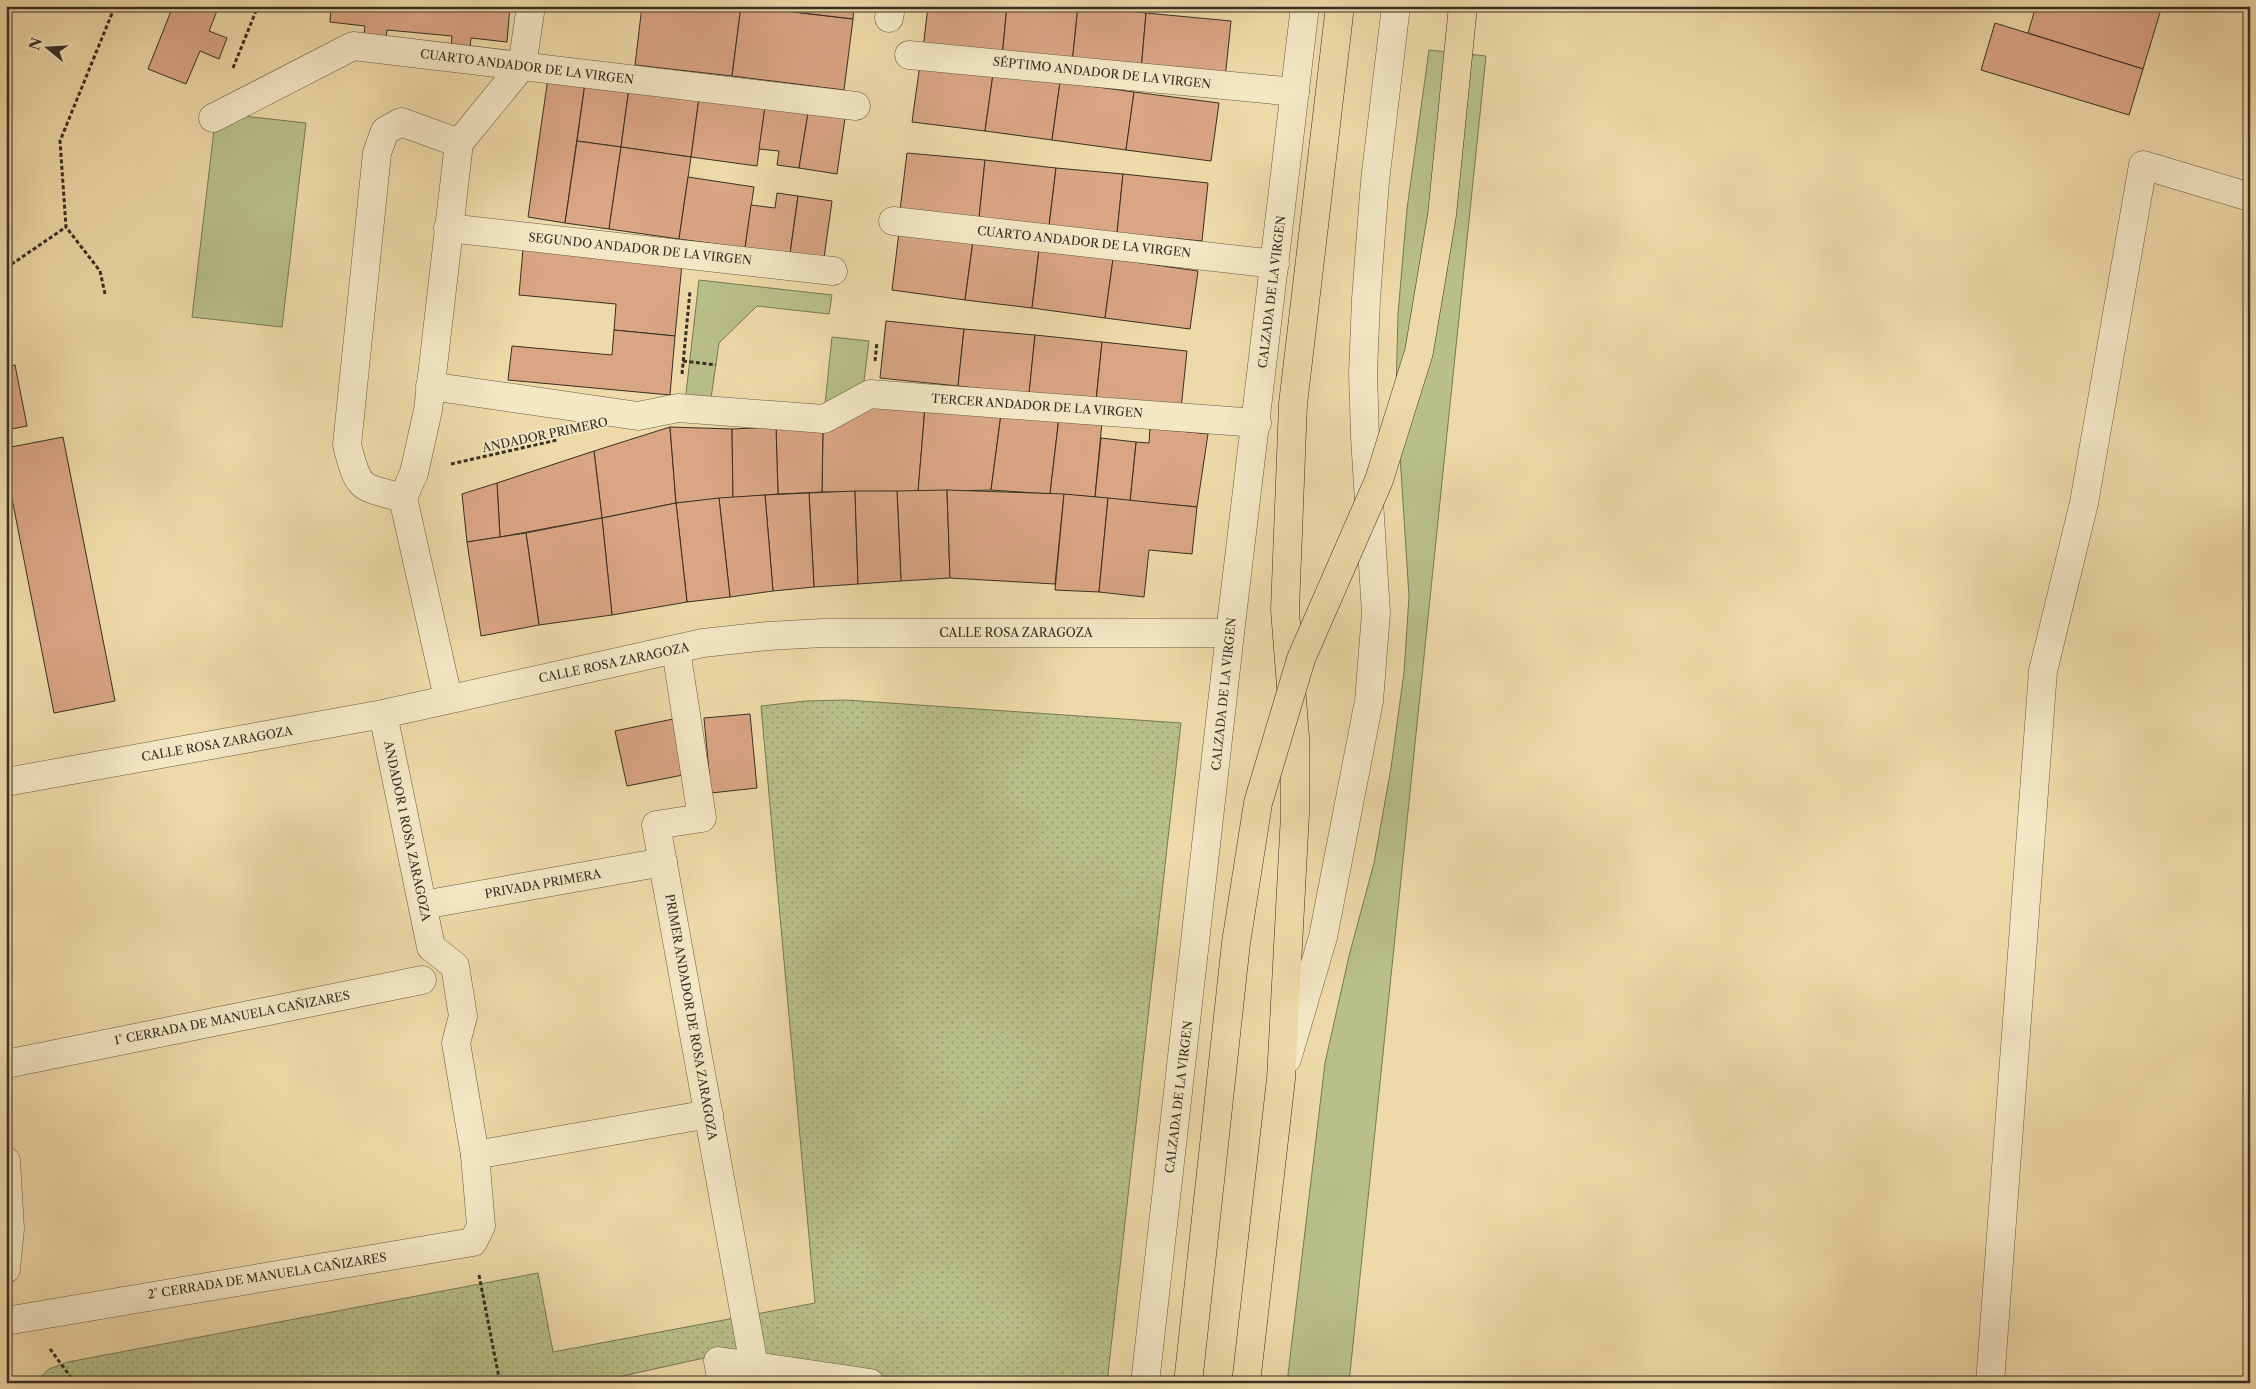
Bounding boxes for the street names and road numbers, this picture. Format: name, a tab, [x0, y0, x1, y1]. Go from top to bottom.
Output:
street label: CUARTO ANDADOR DE LA VIRGEN	[419, 46, 635, 87]
street label: SÉPTIMO ANDADOR DE LA VIRGEN	[992, 53, 1212, 91]
street label: CALZADA DE LA VIRGEN	[1255, 215, 1288, 369]
street label: CUARTO ANDADOR DE LA VIRGEN	[976, 223, 1192, 260]
street label: SEGUNDO ANDADOR DE LA VIRGEN	[528, 229, 753, 268]
street label: TERCER ANDADOR DE LA VIRGEN	[931, 391, 1144, 420]
street label: ANDADOR PRIMERO	[480, 414, 609, 455]
street label: CALZADA DE LA VIRGEN	[1208, 617, 1239, 771]
street label: CALLE ROSA ZARAGOZA	[939, 625, 1094, 640]
street label: CALLE ROSA ZARAGOZA	[537, 639, 692, 686]
street label: CALLE ROSA ZARAGOZA	[140, 723, 295, 764]
street label: ANDADOR 1 ROSA ZARAGOZA	[381, 738, 434, 924]
street label: PRIVADA PRIMERA	[484, 866, 603, 901]
street label: PRIMER ANDADOR DE ROSA ZARAGOZA	[662, 893, 721, 1142]
street label: 1° CERRADA DE MANUELA CAÑIZARES	[113, 986, 351, 1048]
street label: CALZADA DE LA VIRGEN	[1162, 1020, 1195, 1174]
street label: 2° CERRADA DE MANUELA CAÑIZARES	[146, 1248, 388, 1302]

